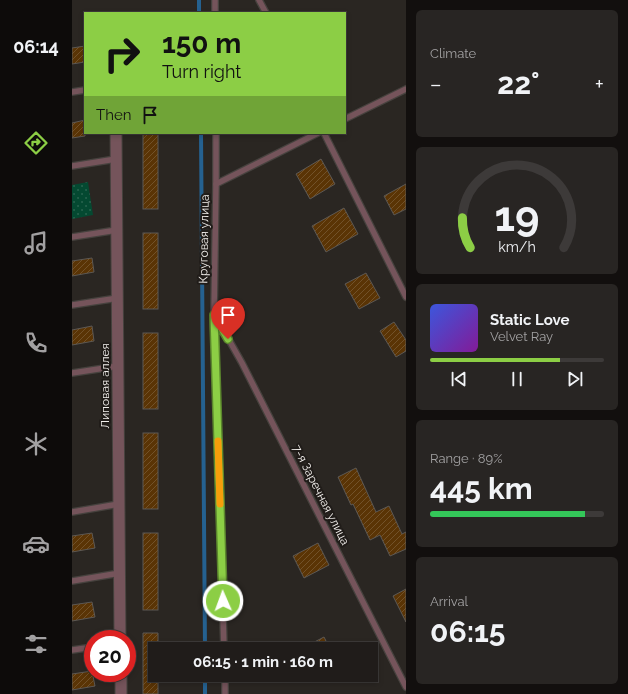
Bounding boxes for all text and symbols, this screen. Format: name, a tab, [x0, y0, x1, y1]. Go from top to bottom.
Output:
text: 150 m	[162, 27, 241, 60]
icon: right	[96, 28, 148, 80]
text: 06:14	[13, 36, 59, 57]
text: Climate	[430, 46, 476, 61]
text: Turn right	[162, 61, 241, 82]
text: 22°	[497, 66, 539, 101]
text: −	[430, 71, 442, 97]
text: +	[595, 71, 604, 97]
icon: arrive	[139, 104, 161, 126]
text: Then	[96, 106, 131, 124]
icon: directions	[22, 129, 50, 157]
text: 19	[494, 192, 540, 241]
street label: Круговая улица	[196, 194, 212, 284]
icon: music	[22, 229, 50, 257]
text: km/h	[498, 239, 536, 255]
pin	[211, 298, 245, 339]
icon: arrive	[217, 304, 239, 326]
text: Static Love	[490, 311, 569, 329]
icon: phone	[22, 329, 50, 357]
text: Velvet Ray	[490, 329, 553, 344]
street label: Липовая аллея	[98, 343, 112, 429]
icon: previous	[448, 368, 470, 390]
icon: pause	[506, 368, 528, 390]
icon: next	[564, 368, 586, 390]
icon: climate	[22, 430, 50, 458]
street label: 7-я Заречная улица	[290, 443, 352, 547]
text: Range · 89%	[430, 451, 502, 466]
text: 445 km	[430, 471, 533, 506]
icon: car	[22, 530, 50, 558]
position arrow	[202, 580, 244, 622]
text: Arrival	[430, 594, 468, 609]
text: 06:15	[430, 614, 505, 649]
icon: filters	[22, 630, 50, 658]
speed limit sign: 20	[84, 630, 136, 682]
text: 06:15 · 1 min · 160 m	[193, 653, 333, 671]

